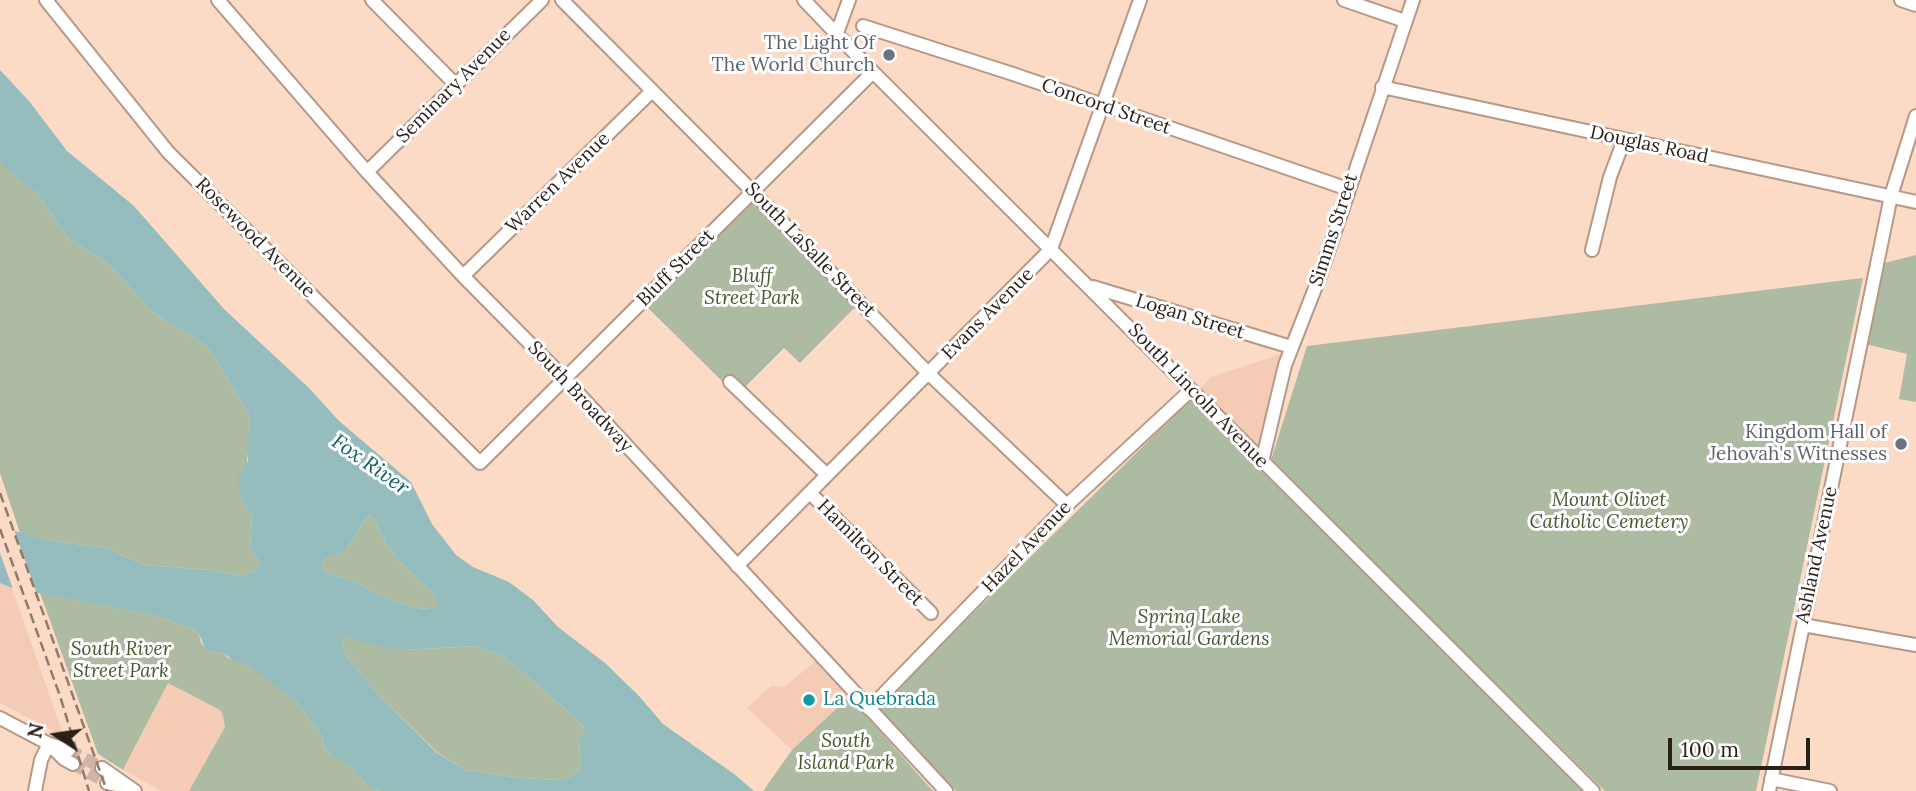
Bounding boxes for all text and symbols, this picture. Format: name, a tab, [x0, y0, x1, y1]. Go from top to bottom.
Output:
street label: Seminary Avenue	[392, 24, 516, 148]
place label: The Light Of The World Church	[712, 33, 875, 77]
marker: The Light Of The World Church	[881, 47, 897, 63]
street label: Concord Street	[1038, 74, 1174, 140]
street label: Douglas Road	[1588, 121, 1710, 169]
street label: Warren Avenue	[501, 128, 615, 238]
street label: Simms Street	[1305, 171, 1363, 289]
street label: Rosewood Avenue	[190, 173, 320, 303]
street label: South LaSalle Street	[740, 178, 880, 322]
street label: Bluff Street	[633, 225, 719, 311]
street label: Evans Avenue	[937, 263, 1039, 365]
park label: Bluff Street Park	[704, 266, 800, 310]
street label: Logan Street	[1133, 290, 1247, 344]
street label: South Lincoln Avenue	[1123, 319, 1273, 473]
street label: South Broadway	[523, 337, 637, 457]
place label: Kingdom Hall of Jehovah's Witnesses	[1709, 422, 1887, 466]
water label: Fox River	[326, 429, 414, 501]
marker: Kingdom Hall of Jehovah's Witnesses	[1893, 436, 1909, 452]
street label: Ashland Avenue	[1791, 484, 1843, 626]
park label: Mount Olivet Catholic Cemetery	[1529, 490, 1689, 534]
street label: Hamilton Street	[812, 495, 928, 611]
street label: Hazel Avenue	[977, 496, 1077, 598]
park label: Spring Lake Memorial Gardens	[1109, 607, 1269, 651]
park label: South River Street Park	[71, 639, 171, 683]
place label: La Quebrada	[823, 689, 936, 711]
marker: La Quebrada	[801, 692, 817, 708]
north arrow	[21, 700, 91, 770]
text: N	[22, 721, 49, 740]
scale bar	[1671, 724, 1813, 768]
park label: South Island Park	[797, 731, 895, 775]
text: 100 m	[1681, 736, 1739, 763]

